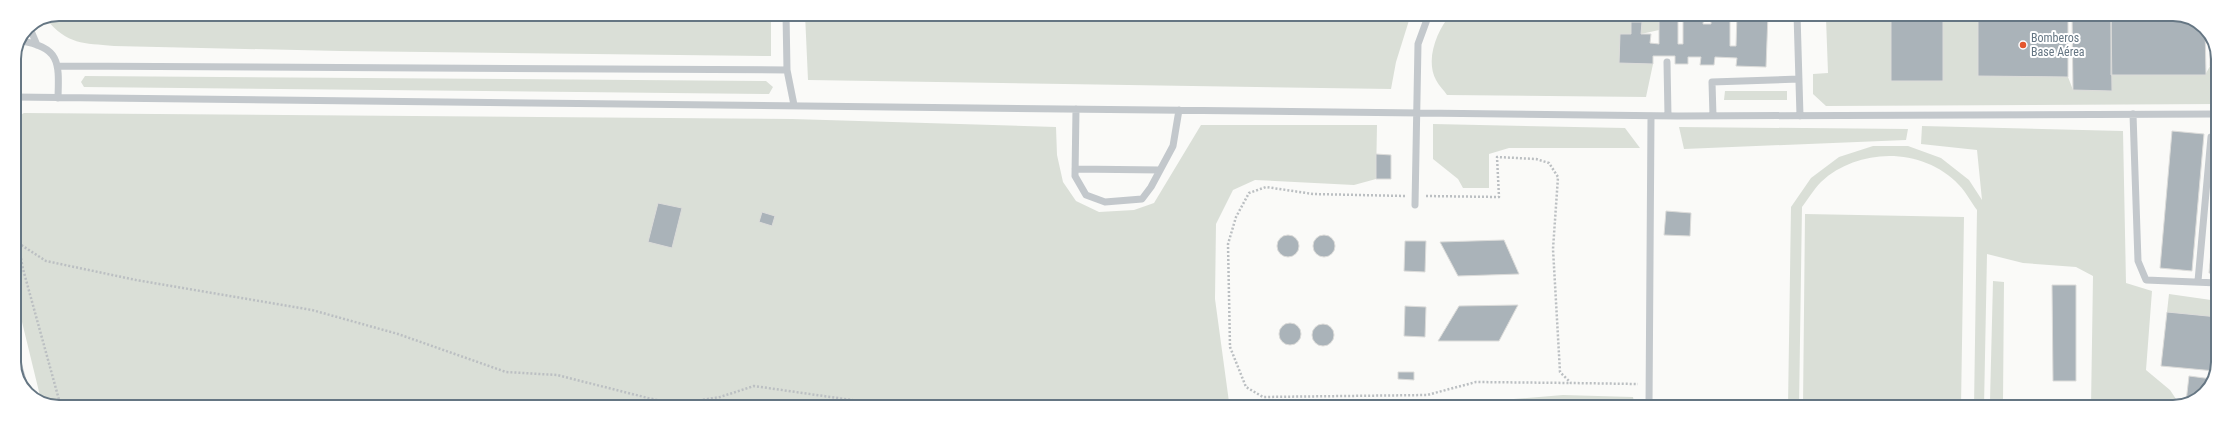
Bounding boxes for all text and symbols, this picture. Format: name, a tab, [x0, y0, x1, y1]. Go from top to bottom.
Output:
place label: Bomberos Base Aérea	[2031, 31, 2085, 59]
marker: Bomberos Base Aérea	[2018, 40, 2028, 50]

